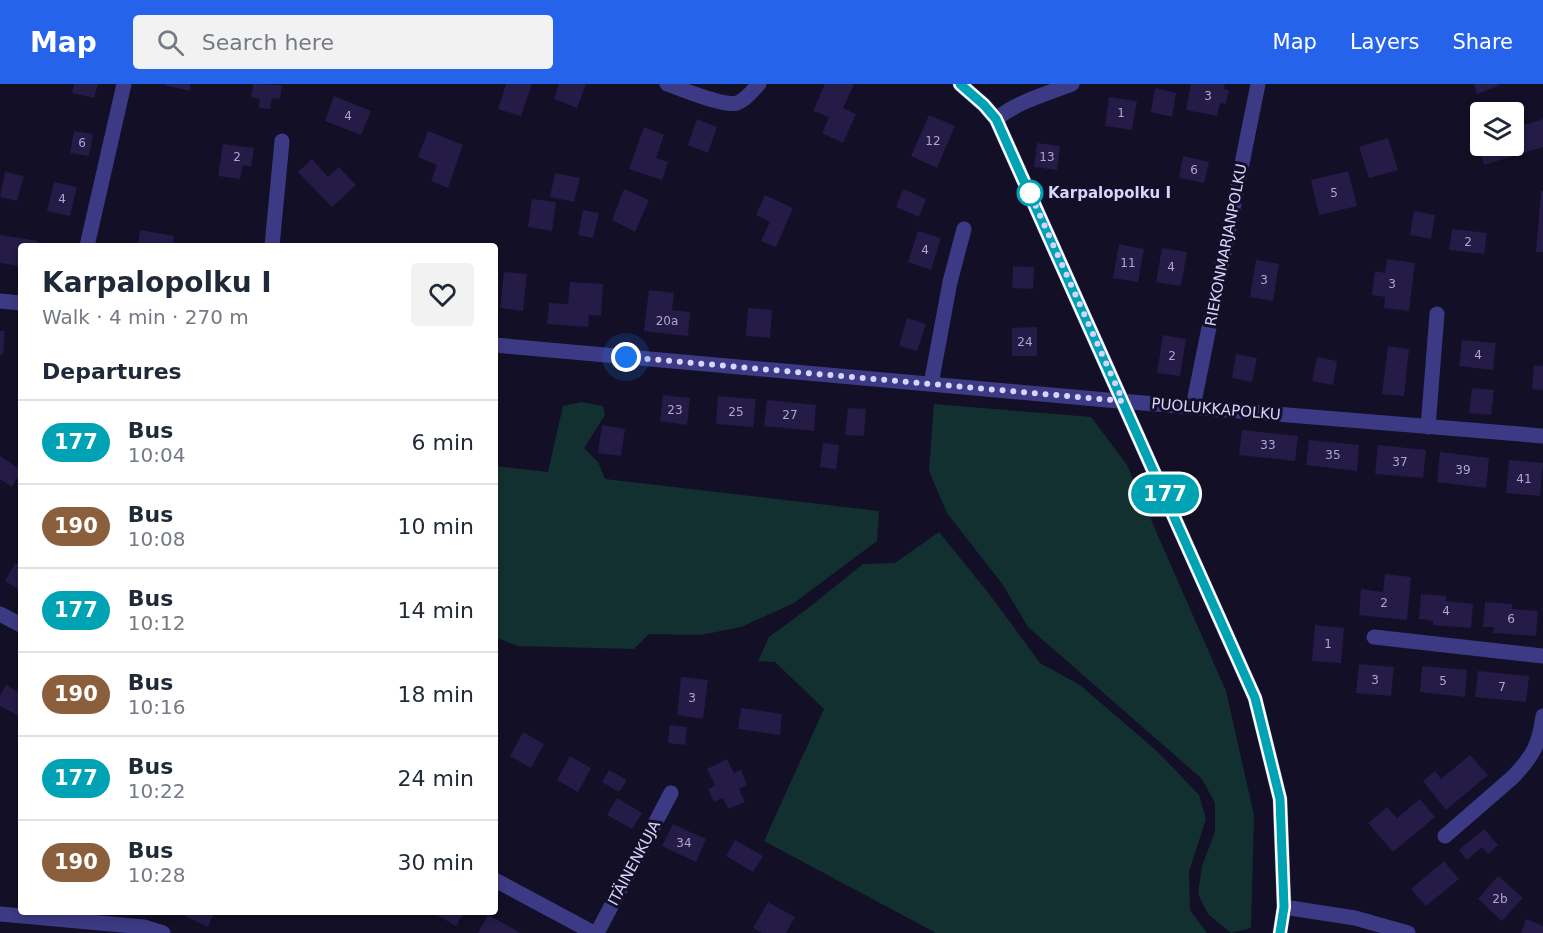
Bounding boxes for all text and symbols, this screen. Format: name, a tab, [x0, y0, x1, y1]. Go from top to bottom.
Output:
search box	[133, 15, 553, 69]
text: Map	[30, 26, 97, 59]
icon: search	[154, 26, 187, 59]
text: Search here	[202, 30, 334, 55]
text: Map	[1273, 30, 1317, 54]
text: Layers	[1350, 30, 1419, 54]
text: Share	[1452, 30, 1513, 54]
house number: 3	[1204, 89, 1212, 103]
map controls	[1470, 102, 1524, 156]
button: layers	[1470, 102, 1524, 156]
house number: 1	[1117, 106, 1125, 120]
house number: 4	[344, 109, 352, 123]
house number: 12	[925, 134, 941, 148]
house number: 6	[78, 136, 86, 150]
house number: 2	[233, 150, 241, 164]
house number: 13	[1039, 150, 1055, 164]
street label: RIEKONMARJANPOLKU	[1201, 162, 1251, 328]
house number: 6	[1190, 163, 1198, 177]
marker: Karpalopolku I	[1017, 180, 1043, 206]
place label: Karpalopolku I	[1048, 184, 1171, 202]
house number: 5	[1330, 186, 1338, 200]
house number: 4	[58, 192, 66, 206]
house number: 2	[1464, 235, 1472, 249]
house number: 4	[921, 243, 929, 257]
house number: 11	[1120, 256, 1136, 270]
house number: 4	[1167, 260, 1175, 274]
button: heart	[411, 263, 474, 326]
text: Karpalopolku I	[42, 266, 272, 299]
house number: 3	[1260, 273, 1268, 287]
house number: 3	[1388, 277, 1396, 291]
text: Walk · 4 min · 270 m	[42, 305, 249, 329]
house number: 20a	[656, 314, 678, 328]
house number: 24	[1017, 335, 1033, 349]
your location	[611, 342, 641, 372]
house number: 4	[1474, 348, 1482, 362]
house number: 2	[1168, 349, 1176, 363]
text: Departures	[42, 359, 182, 384]
street label: PUOLUKKAPOLKU	[1151, 394, 1281, 424]
house number: 23	[667, 403, 683, 417]
house number: 25	[728, 405, 744, 419]
house number: 27	[782, 408, 798, 422]
text: Bus	[128, 418, 173, 443]
text: 177	[54, 430, 98, 454]
text: 6 min	[412, 430, 474, 455]
house number: 33	[1260, 438, 1276, 452]
text: 10:04	[128, 443, 185, 467]
house number: 35	[1325, 448, 1341, 462]
house number: 37	[1392, 455, 1408, 469]
house number: 39	[1455, 463, 1471, 477]
house number: 41	[1516, 472, 1532, 486]
line badge: 177	[1130, 474, 1200, 514]
text: 177	[1143, 482, 1187, 506]
text: Bus	[128, 502, 173, 527]
text: 190	[54, 514, 98, 538]
text: 10 min	[398, 514, 474, 539]
text: 10:08	[128, 527, 185, 551]
text: Bus	[128, 586, 173, 611]
house number: 2	[1380, 596, 1388, 610]
text: 177	[54, 598, 98, 622]
text: 14 min	[398, 598, 474, 623]
house number: 4	[1442, 604, 1450, 618]
text: 10:12	[128, 611, 185, 635]
house number: 6	[1507, 612, 1515, 626]
house number: 1	[1324, 637, 1332, 651]
text: Bus	[128, 670, 173, 695]
house number: 3	[1371, 673, 1379, 687]
house number: 5	[1439, 674, 1447, 688]
house number: 7	[1498, 680, 1506, 694]
text: 190	[54, 682, 98, 706]
text: 18 min	[398, 682, 474, 707]
house number: 3	[688, 691, 696, 705]
text: 10:16	[128, 695, 185, 719]
text: Bus	[128, 754, 173, 779]
text: 177	[54, 766, 98, 790]
text: 24 min	[398, 766, 474, 791]
text: 10:22	[128, 779, 185, 803]
street label: ITÄINENKUJA	[603, 816, 664, 909]
house number: 34	[676, 836, 692, 850]
text: Bus	[128, 838, 173, 863]
text: 190	[54, 850, 98, 874]
text: 30 min	[398, 850, 474, 875]
text: 10:28	[128, 863, 185, 887]
house number: 2b	[1492, 892, 1508, 906]

